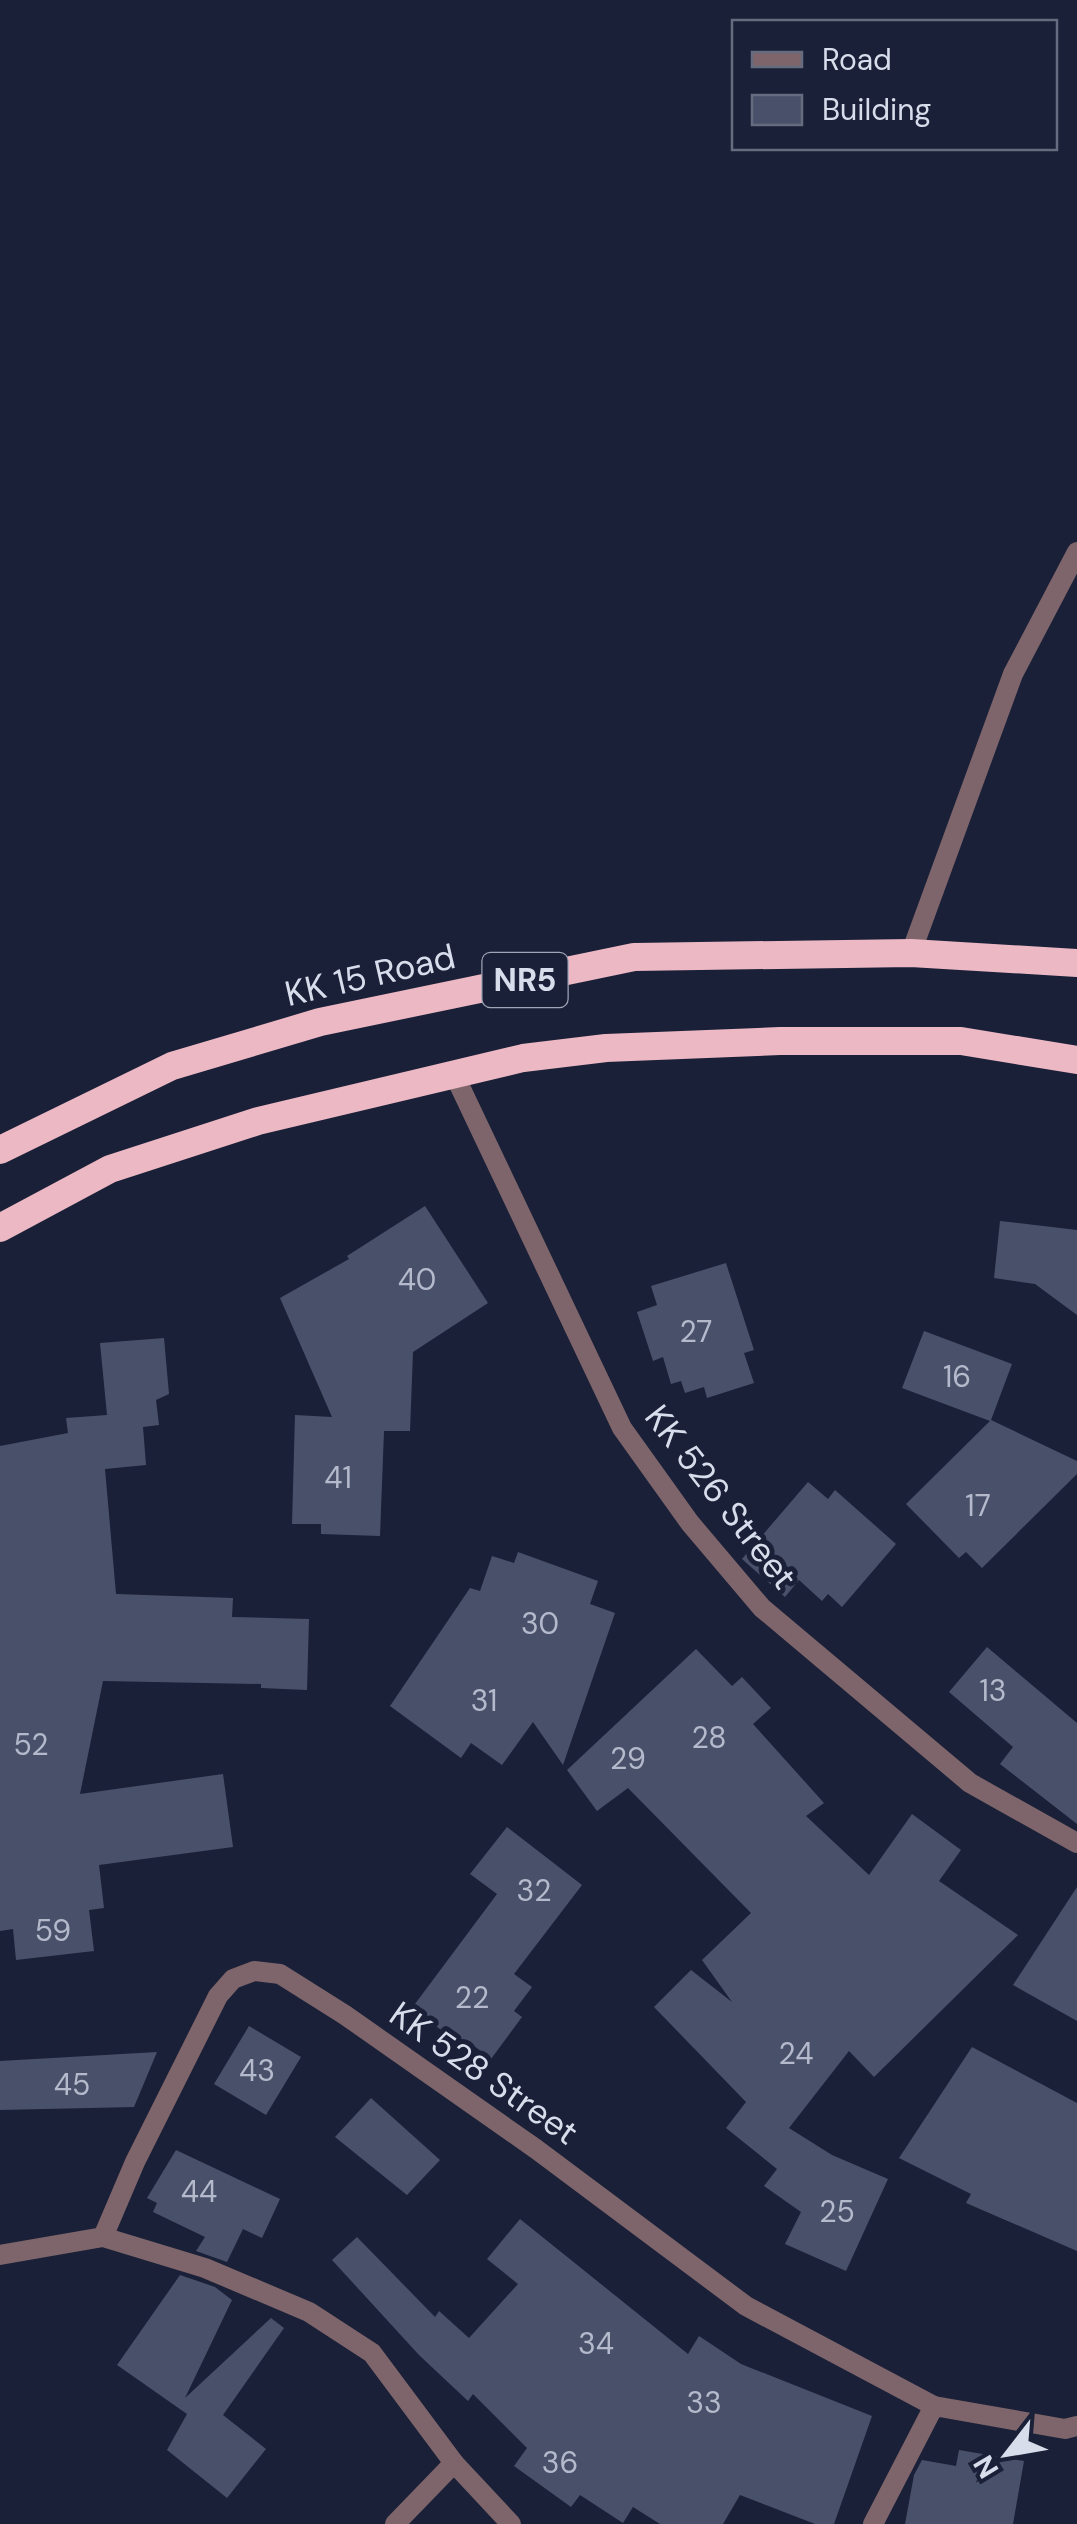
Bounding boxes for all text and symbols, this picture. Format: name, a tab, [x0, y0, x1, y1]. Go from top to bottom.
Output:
legend	[732, 20, 1057, 150]
text: Road	[822, 40, 892, 79]
text: Building	[822, 90, 931, 129]
street label: KK 15 Road	[280, 933, 460, 1017]
road number: NR5	[482, 953, 568, 1007]
house number: 40	[398, 1260, 436, 1299]
house number: 27	[680, 1312, 712, 1351]
house number: 16	[943, 1357, 971, 1396]
street label: KK 526 Street	[635, 1396, 807, 1598]
house number: 41	[324, 1458, 352, 1497]
house number: 17	[965, 1486, 991, 1525]
house number: 30	[521, 1604, 559, 1643]
house number: 13	[979, 1671, 1007, 1710]
house number: 31	[471, 1681, 497, 1720]
house number: 28	[691, 1718, 727, 1757]
house number: 52	[13, 1725, 49, 1764]
house number: 29	[610, 1739, 646, 1778]
house number: 32	[516, 1871, 552, 1910]
house number: 59	[35, 1911, 71, 1950]
house number: 22	[455, 1978, 489, 2017]
street label: KK 528 Street	[381, 1991, 587, 2155]
house number: 24	[779, 2034, 813, 2073]
house number: 43	[239, 2051, 275, 2090]
house number: 45	[54, 2065, 90, 2104]
house number: 44	[181, 2172, 217, 2211]
house number: 25	[819, 2192, 855, 2231]
house number: 34	[578, 2324, 614, 2363]
house number: 33	[686, 2383, 722, 2422]
north arrow	[957, 2404, 1057, 2504]
house number: 36	[542, 2443, 578, 2482]
text: N	[965, 2448, 1007, 2485]

